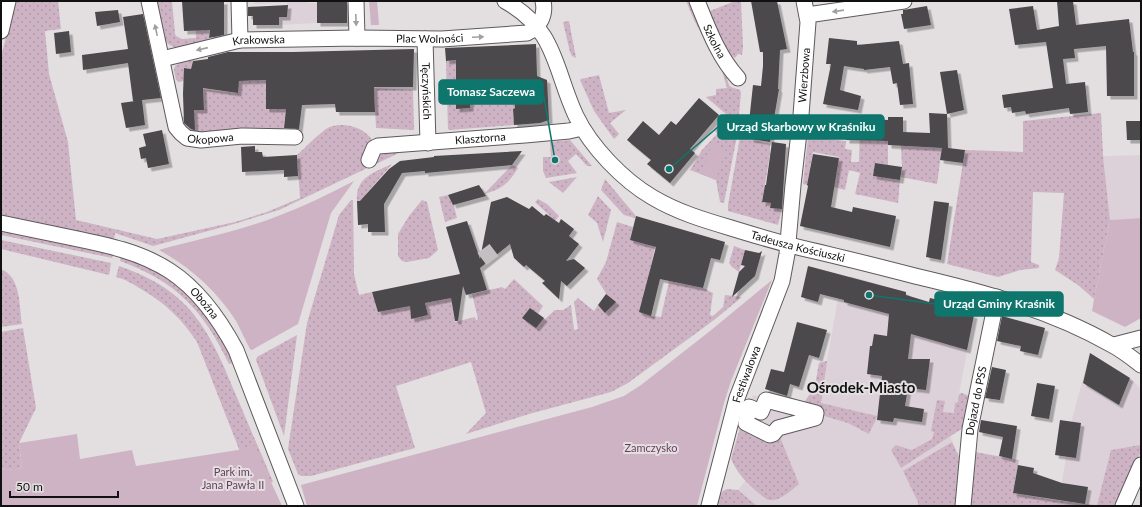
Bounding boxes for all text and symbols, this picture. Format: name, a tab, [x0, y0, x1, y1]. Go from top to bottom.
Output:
one-way arrow	[831, 8, 844, 14]
one-way arrow	[353, 14, 360, 26]
street label: Szkolna	[701, 22, 729, 61]
one-way arrow	[152, 24, 158, 36]
street label: Plac Wolności	[396, 30, 464, 45]
street label: Krakowska	[231, 32, 285, 48]
one-way arrow	[472, 33, 484, 40]
one-way arrow	[195, 47, 208, 53]
street label: Wierzbowa	[795, 47, 812, 103]
street label: Tęczyńskich	[420, 62, 434, 120]
callout: Tomasz Saczewa	[439, 80, 543, 104]
text: Tomasz Saczewa	[447, 84, 535, 99]
callout: Urząd Skarbowy w Kraśniku	[718, 115, 884, 139]
text: Urząd Skarbowy w Kraśniku	[726, 119, 876, 134]
street label: Klasztorna	[454, 129, 506, 146]
street label: Okopowa	[186, 130, 234, 146]
street label: Tadeusza Kościuszki	[749, 227, 847, 264]
street label: Oboźna	[188, 284, 222, 321]
callout: Urząd Gminy Kraśnik	[935, 292, 1063, 316]
text: Urząd Gminy Kraśnik	[943, 296, 1056, 311]
street label: Festiwalowa	[729, 344, 762, 404]
street label: Dojazd do PSS	[962, 365, 989, 436]
district label: Ośrodek-Miasto	[807, 378, 916, 396]
park label: Zamczysko	[624, 441, 678, 454]
park label: Park im. Jana Pawła II	[202, 465, 264, 491]
scale bar	[10, 473, 118, 499]
text: 50 m	[16, 479, 43, 494]

